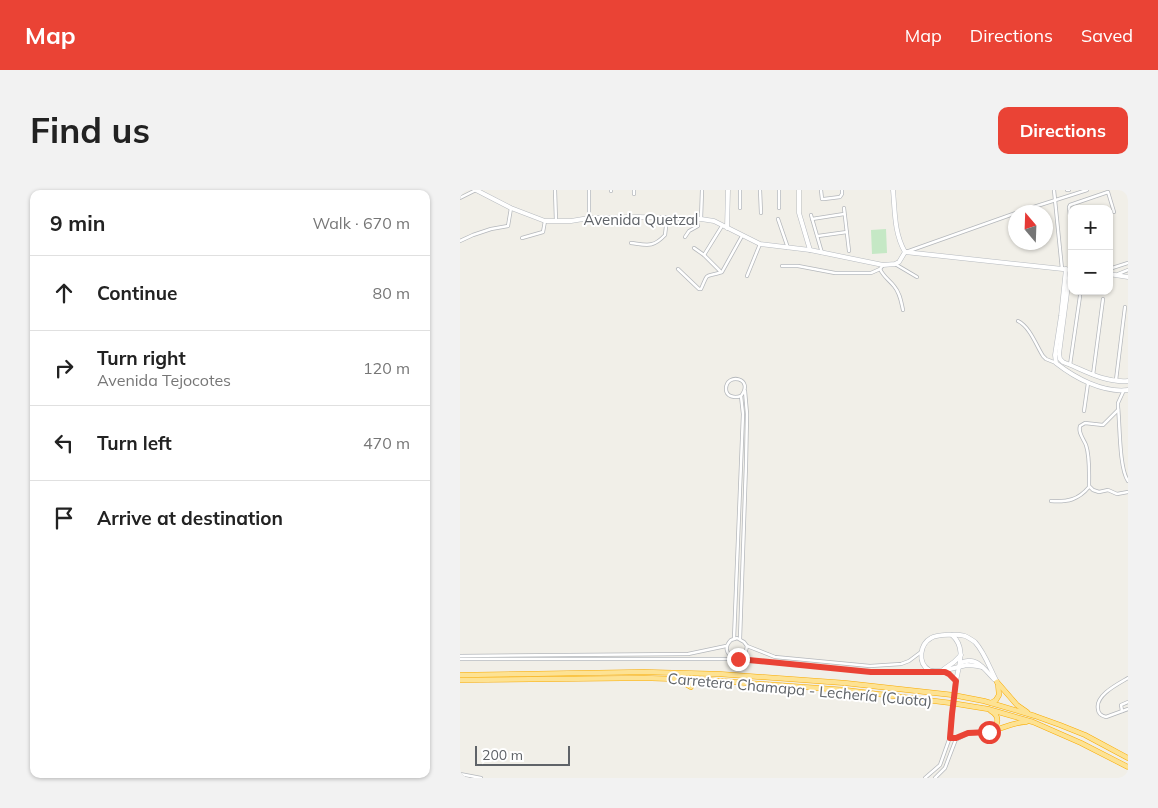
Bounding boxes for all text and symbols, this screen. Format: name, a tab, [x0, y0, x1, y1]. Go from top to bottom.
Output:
text: Map	[25, 20, 76, 50]
text: Map	[905, 24, 942, 47]
text: Directions	[970, 24, 1053, 47]
text: Saved	[1081, 24, 1133, 47]
button: Directions	[998, 107, 1128, 154]
text: Find us	[30, 108, 150, 152]
north arrow	[1008, 205, 1053, 250]
map controls	[1068, 205, 1113, 295]
button: +	[1068, 205, 1113, 250]
text: 9 min	[50, 210, 105, 236]
street label: Avenida Quetzal	[584, 210, 698, 229]
text: Walk · 670 m	[312, 213, 410, 233]
button: −	[1068, 250, 1113, 295]
icon: ahead	[50, 279, 78, 307]
text: Continue	[97, 281, 177, 305]
text: 80 m	[373, 283, 410, 303]
text: Turn right	[97, 346, 186, 370]
icon: right	[50, 354, 78, 382]
text: 120 m	[363, 358, 410, 378]
text: Avenida Tejocotes	[97, 370, 231, 390]
icon: left	[50, 429, 78, 457]
text: Turn left	[97, 431, 172, 455]
text: 470 m	[363, 433, 410, 453]
icon: arrive	[50, 504, 78, 532]
text: Arrive at destination	[97, 506, 283, 530]
route end	[727, 648, 750, 671]
street label: Carretera Chamapa - Lechería (Cuota)	[667, 668, 933, 711]
route start	[978, 721, 1001, 744]
scale bar	[475, 743, 570, 766]
text: 200 m	[482, 746, 523, 764]

